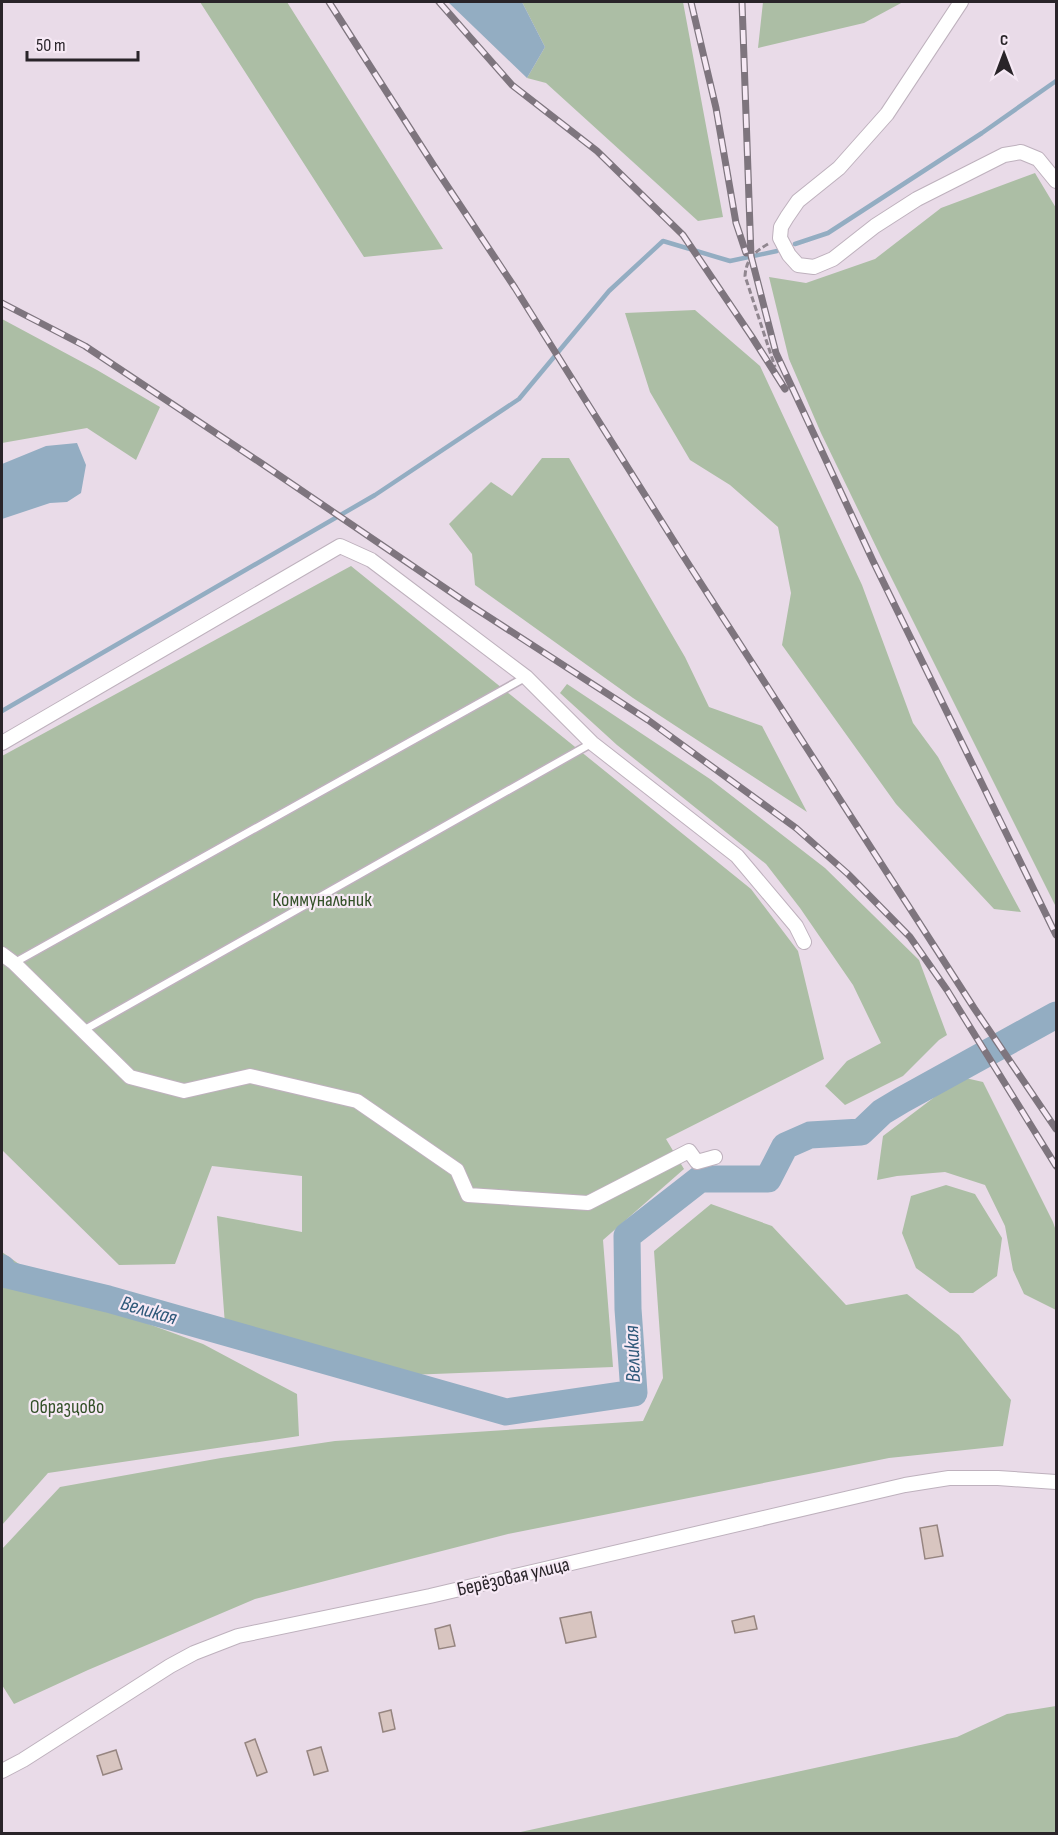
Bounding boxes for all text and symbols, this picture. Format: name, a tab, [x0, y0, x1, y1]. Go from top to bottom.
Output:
scale bar	[27, 24, 138, 62]
north arrow	[974, 24, 1034, 84]
text: С	[1000, 31, 1008, 50]
text: 50 m	[36, 35, 66, 56]
park label: Коммунальник	[272, 888, 372, 912]
water label: Великая	[118, 1291, 180, 1330]
water label: Великая	[619, 1325, 646, 1383]
park label: Образцово	[30, 1395, 104, 1419]
street label: Берёзовая улица	[455, 1552, 572, 1602]

